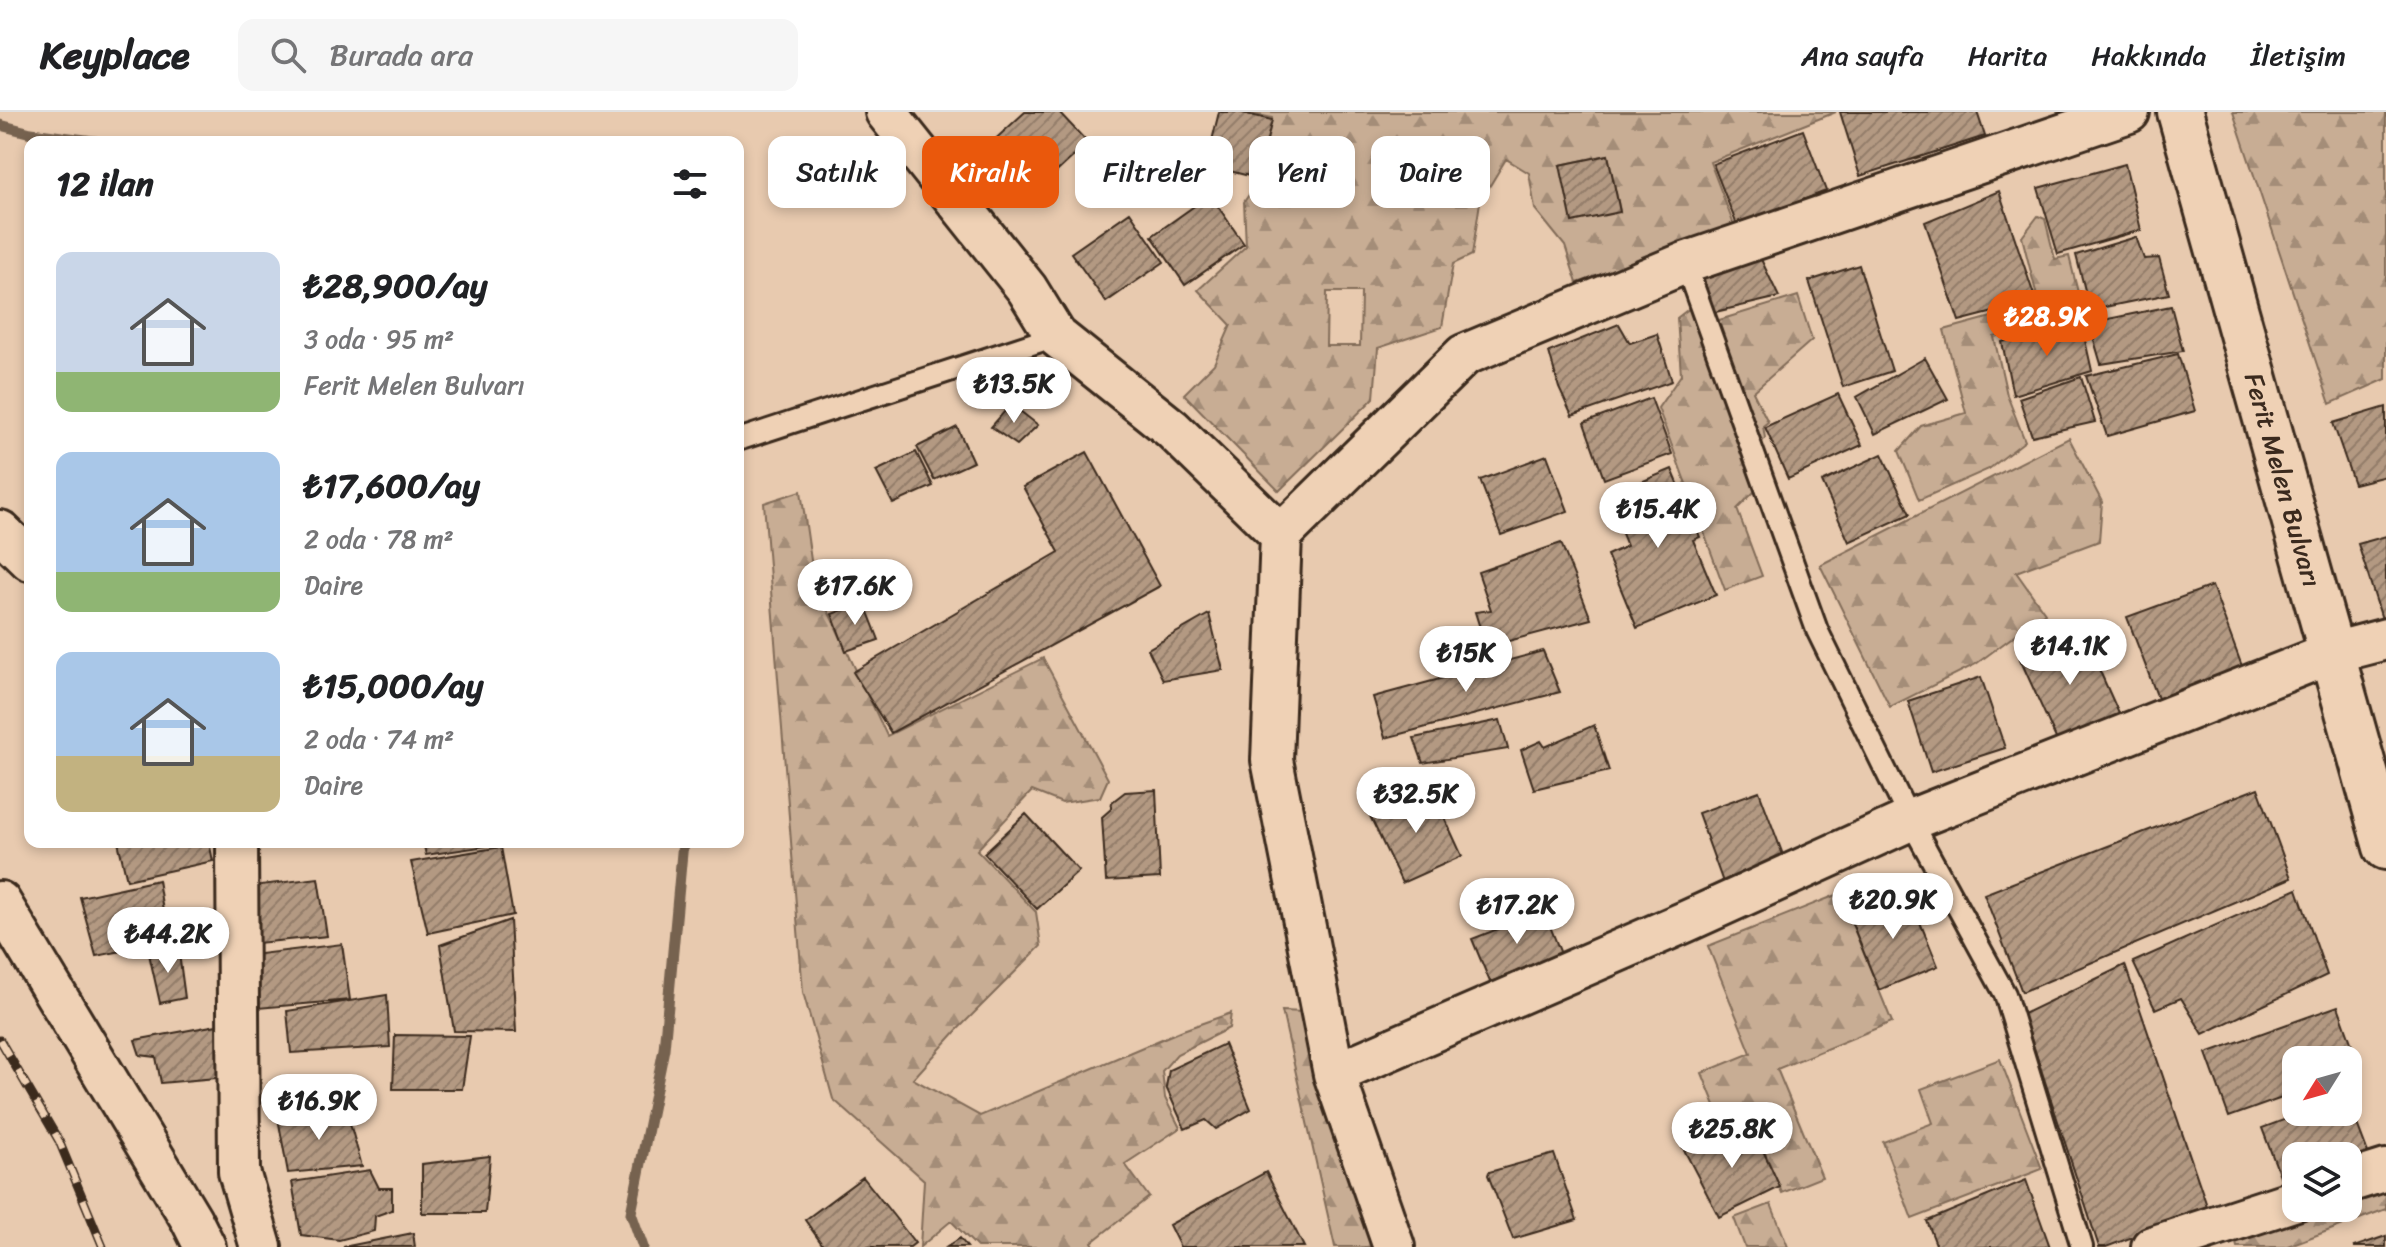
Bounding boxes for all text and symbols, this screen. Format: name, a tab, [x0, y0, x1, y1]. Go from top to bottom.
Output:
search box	[238, 19, 798, 91]
text: Keyplace	[40, 22, 190, 89]
text: Burada ara	[330, 28, 473, 82]
text: Ana sayfa	[1801, 31, 1924, 80]
text: Harita	[1968, 31, 2047, 80]
text: Hakkında	[2091, 31, 2206, 80]
text: İletişim	[2250, 31, 2346, 80]
icon: search	[266, 33, 310, 77]
chip: Satılık	[768, 136, 906, 208]
chip: Kiralık	[922, 136, 1059, 208]
chip: Filtreler	[1075, 136, 1233, 208]
chip: Yeni	[1249, 136, 1355, 208]
chip: Daire	[1371, 136, 1490, 208]
text: 12 ilan	[56, 154, 154, 214]
icon: filters	[668, 162, 712, 206]
text: ₺28,900/ay	[304, 256, 487, 316]
icon: home	[120, 284, 216, 380]
pin: ₺28.9K	[1982, 290, 2112, 358]
text: ₺28.9K	[2005, 293, 2089, 339]
text: 3 oda · 95 m²	[304, 316, 454, 362]
pin: ₺13.5K	[949, 357, 1079, 425]
text: ₺13.5K	[974, 360, 1054, 406]
text: Ferit Melen Bulvarı	[304, 362, 525, 408]
street label: Ferit Melen Bulvarı	[2231, 367, 2335, 592]
text: ₺17,600/ay	[304, 456, 480, 516]
pin: ₺15.4K	[1593, 482, 1723, 550]
icon: home	[120, 484, 216, 580]
text: ₺15.4K	[1617, 485, 1699, 531]
text: 2 oda · 78 m²	[304, 516, 454, 562]
pin: ₺17.6K	[790, 559, 920, 627]
text: Daire	[304, 562, 363, 608]
text: ₺17.6K	[816, 562, 894, 608]
pin: ₺14.1K	[2005, 619, 2135, 687]
text: ₺14.1K	[2032, 622, 2108, 668]
pin: ₺15K	[1419, 626, 1513, 694]
text: ₺15K	[1437, 629, 1495, 675]
text: ₺15,000/ay	[304, 656, 483, 716]
icon: home	[120, 684, 216, 780]
text: 2 oda · 74 m²	[304, 716, 454, 762]
text: Daire	[304, 762, 363, 808]
pin: ₺32.5K	[1351, 767, 1481, 835]
text: ₺32.5K	[1374, 770, 1458, 816]
pin: ₺20.9K	[1828, 873, 1958, 941]
text: ₺20.9K	[1850, 876, 1936, 922]
pin: ₺17.2K	[1452, 878, 1582, 946]
text: ₺17.2K	[1477, 881, 1557, 927]
pin: ₺44.2K	[103, 907, 233, 975]
text: ₺44.2K	[125, 910, 211, 956]
north arrow	[2282, 1046, 2362, 1126]
map controls	[2282, 1046, 2362, 1222]
pin: ₺16.9K	[254, 1074, 384, 1142]
text: ₺16.9K	[279, 1077, 359, 1123]
pin: ₺25.8K	[1667, 1102, 1797, 1170]
text: ₺25.8K	[1690, 1105, 1774, 1151]
button: layers	[2282, 1142, 2362, 1222]

